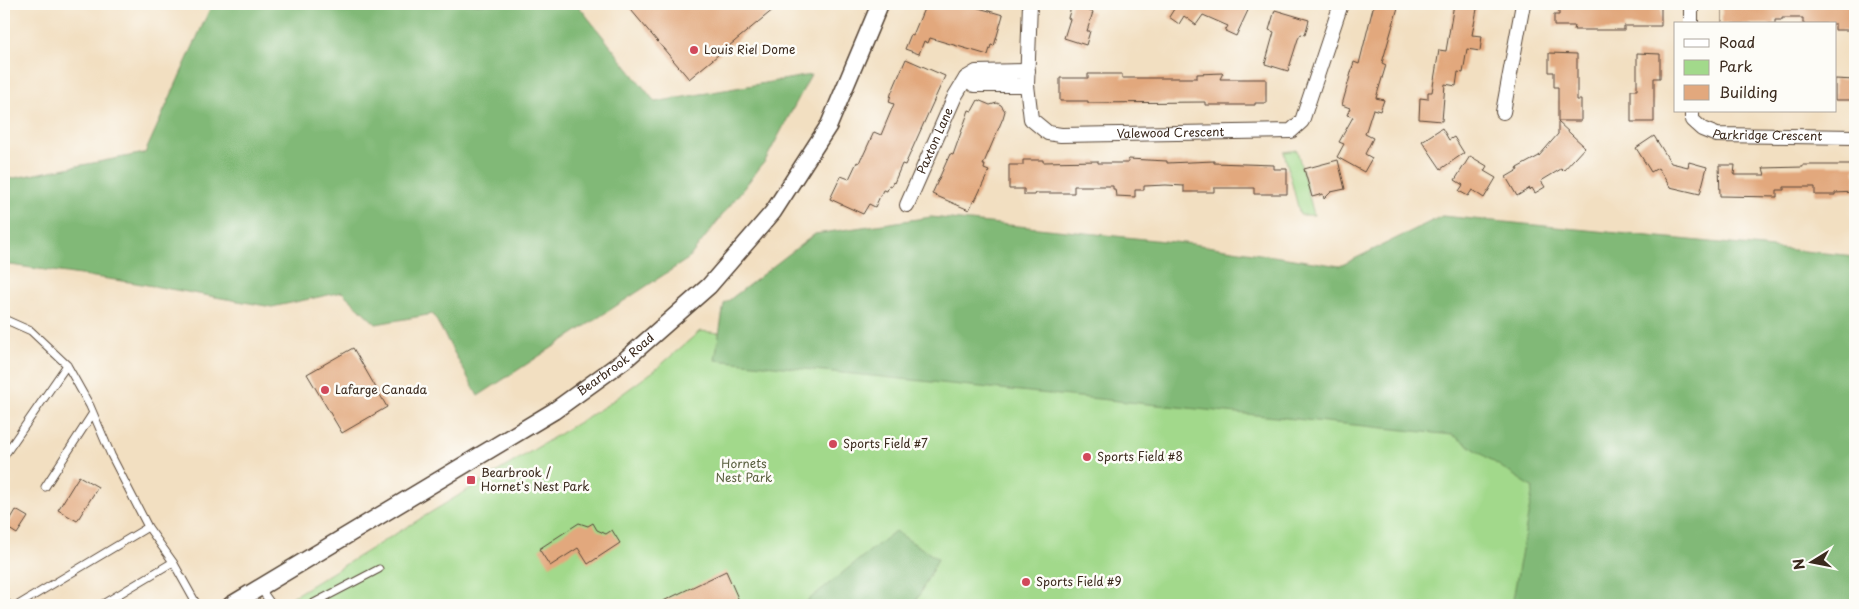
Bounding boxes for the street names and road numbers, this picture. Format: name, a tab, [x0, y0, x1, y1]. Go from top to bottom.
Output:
street label: Paxton Lane	[912, 104, 957, 177]
street label: Valewood Crescent	[1116, 122, 1225, 142]
street label: Parkridge Crescent	[1710, 124, 1822, 145]
street label: Bearbrook Road	[573, 328, 658, 400]

